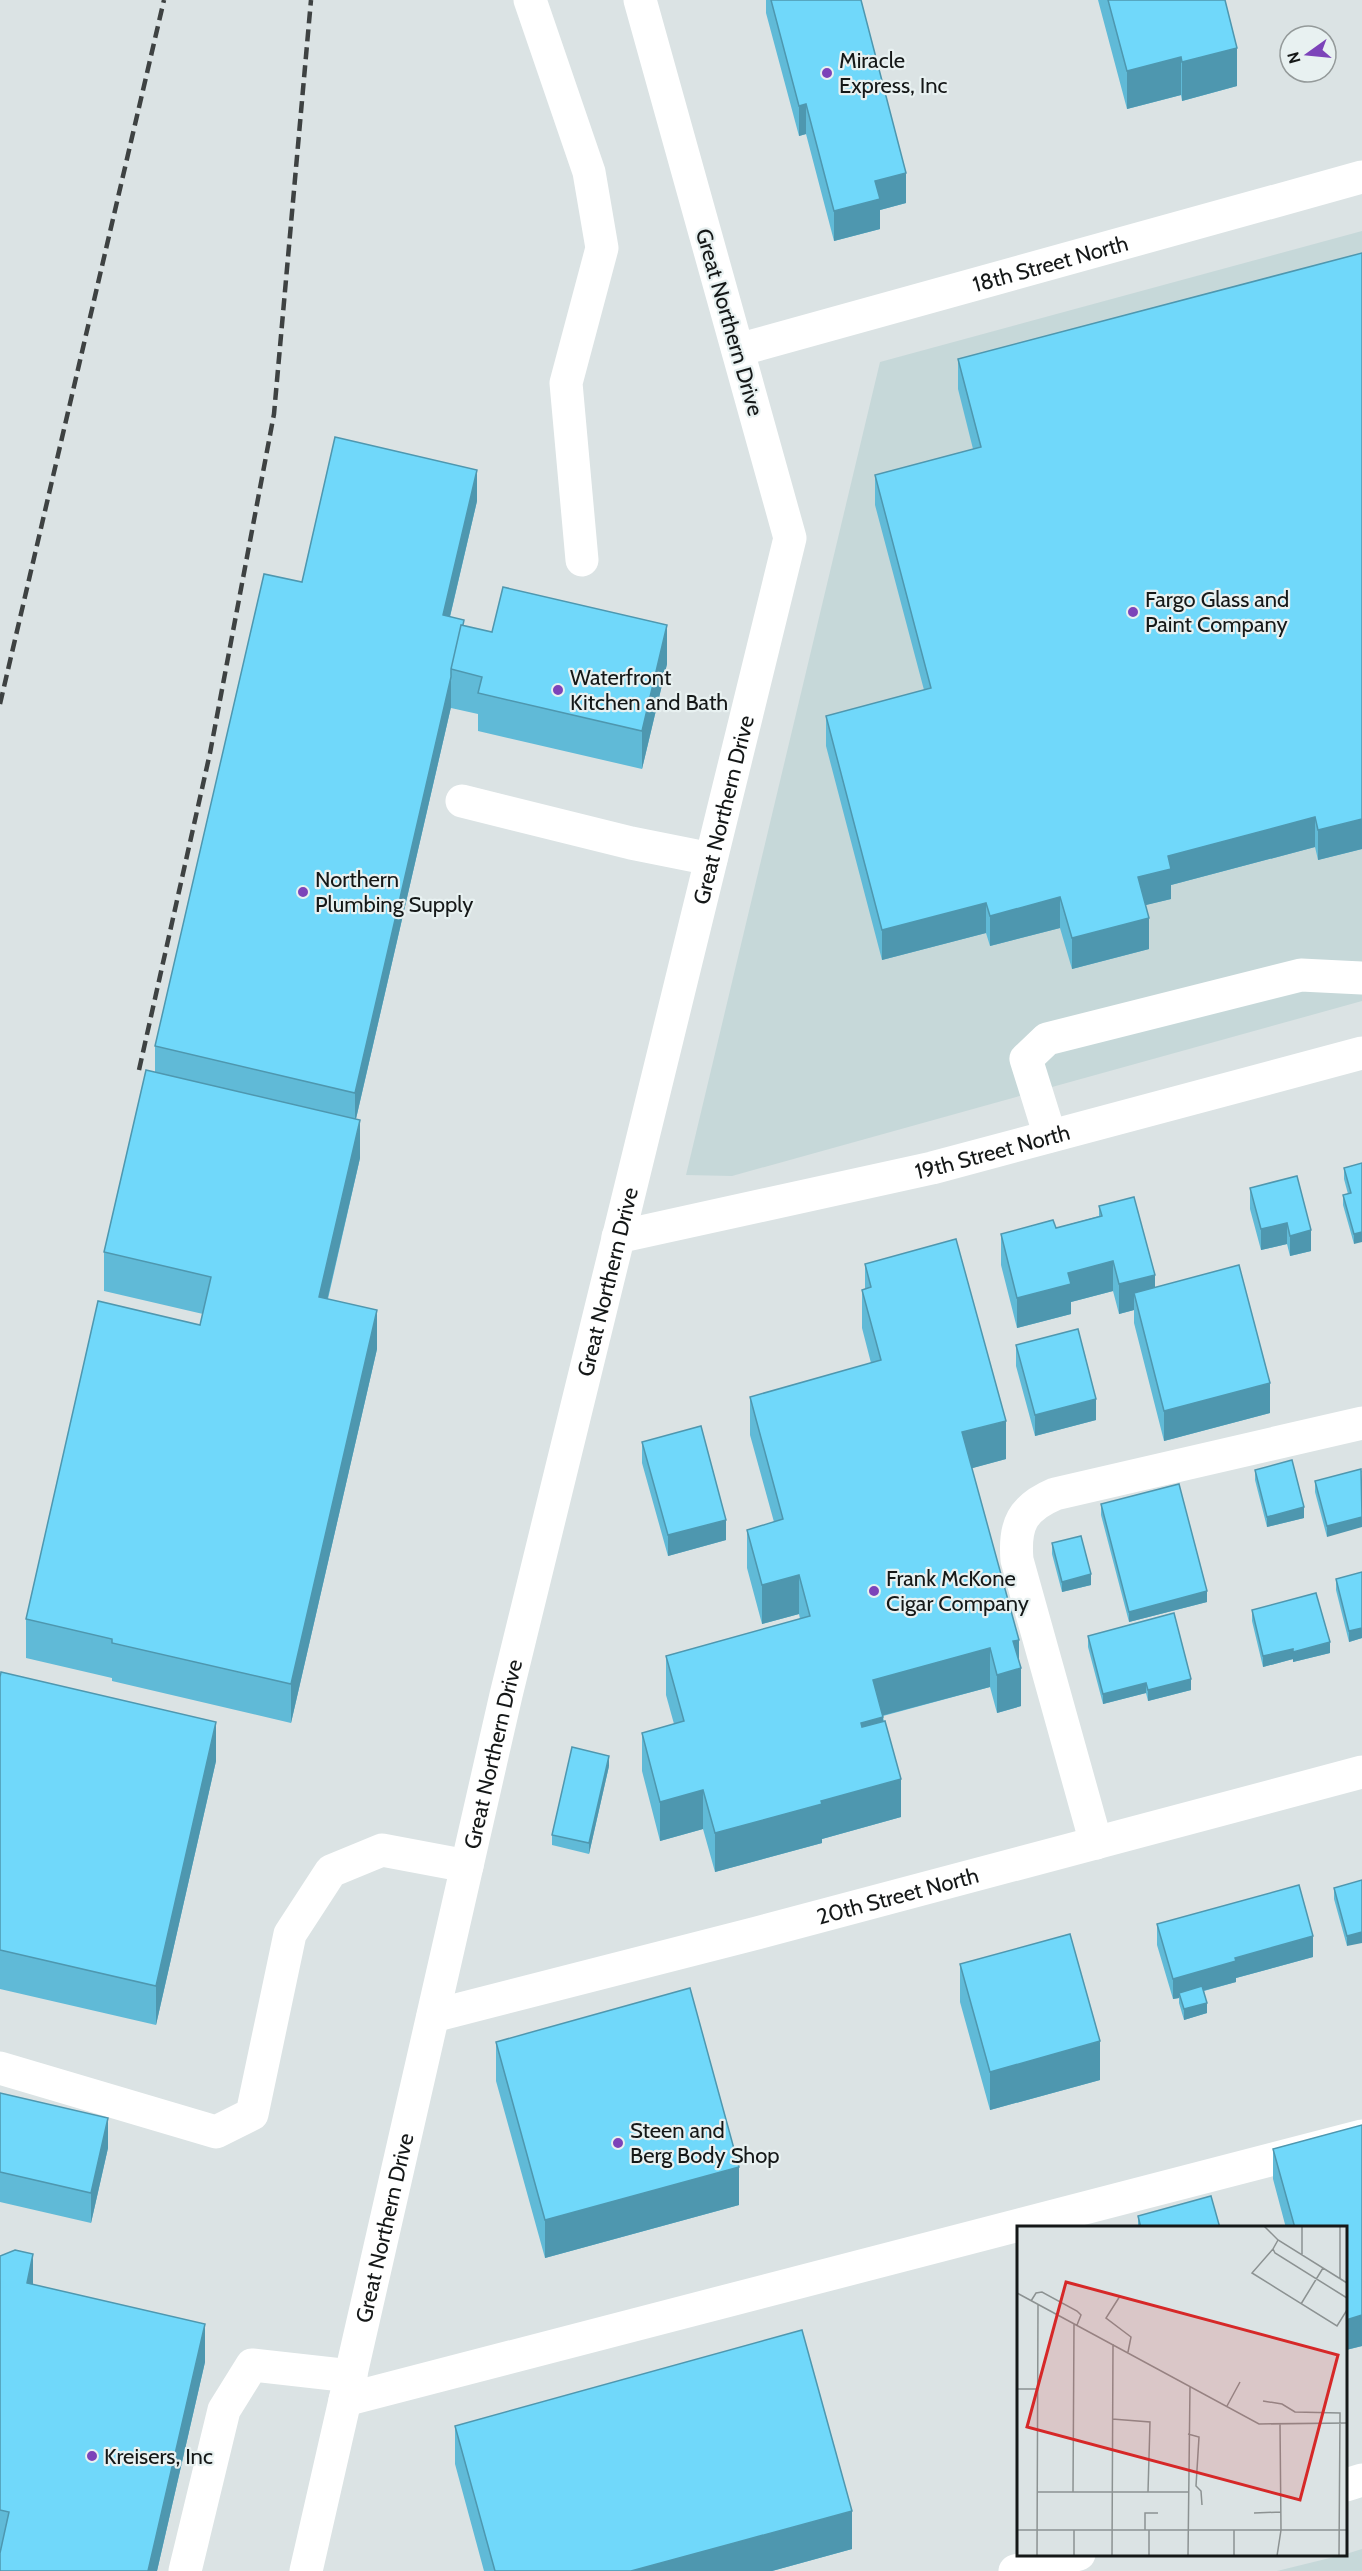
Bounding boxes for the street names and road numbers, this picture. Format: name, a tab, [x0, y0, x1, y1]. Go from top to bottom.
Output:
street label: Great Northern Drive	[690, 225, 769, 419]
street label: 18th Street North	[970, 230, 1131, 298]
street label: Great Northern Drive	[688, 713, 760, 907]
street label: 19th Street North	[913, 1119, 1073, 1185]
street label: Great Northern Drive	[572, 1185, 644, 1379]
street label: Great Northern Drive	[458, 1657, 528, 1852]
street label: 20th Street North	[814, 1862, 982, 1930]
street label: Great Northern Drive	[350, 2130, 420, 2325]

